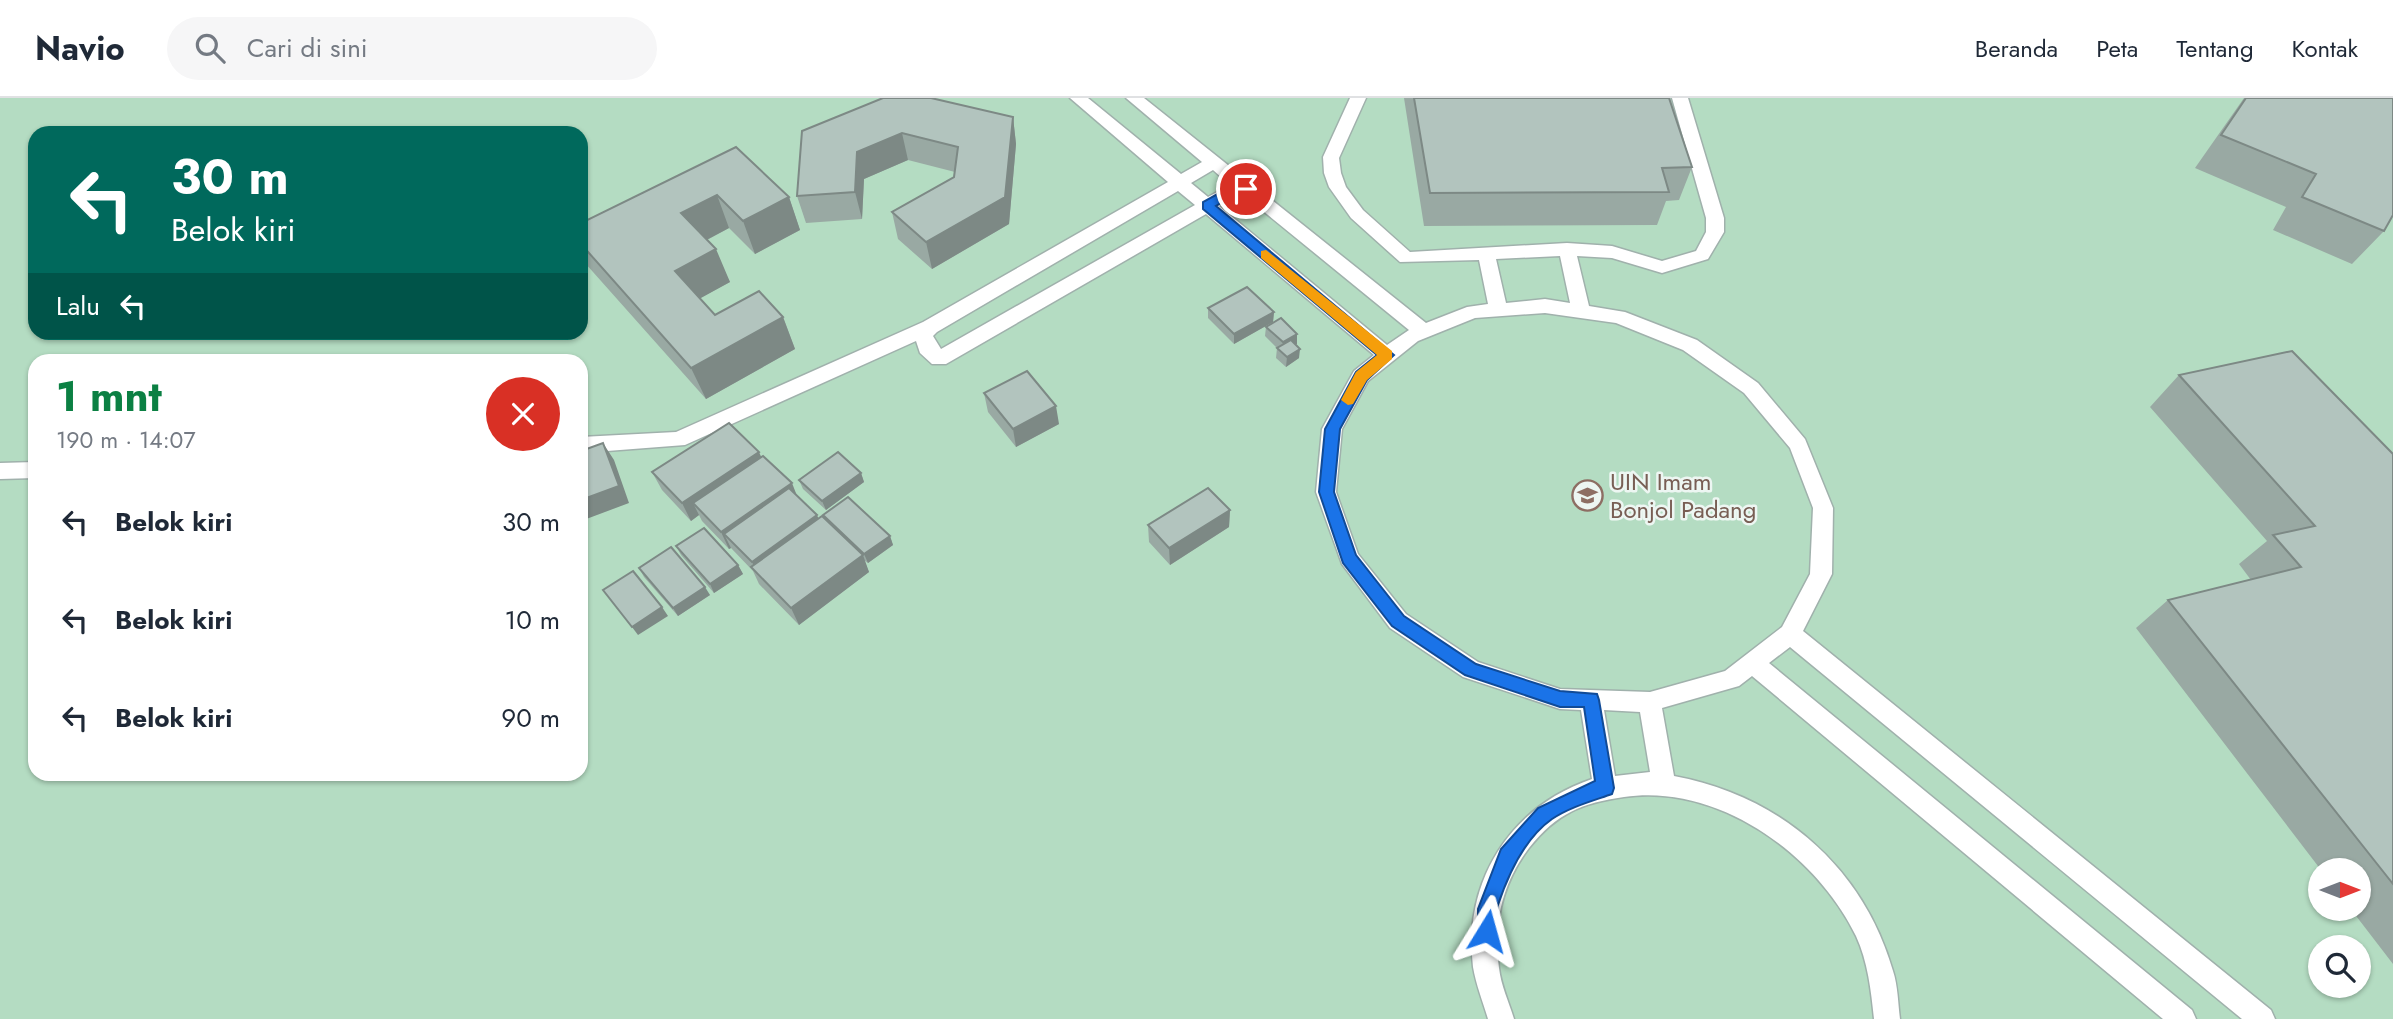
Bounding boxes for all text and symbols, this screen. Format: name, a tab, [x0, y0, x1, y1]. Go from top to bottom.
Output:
search box	[167, 17, 657, 80]
text: Navio	[35, 25, 125, 72]
icon: search	[191, 29, 229, 67]
text: Cari di sini	[247, 29, 368, 67]
text: Beranda	[1975, 31, 2058, 66]
text: Peta	[2096, 31, 2138, 66]
text: Tentang	[2176, 31, 2254, 66]
text: Kontak	[2292, 31, 2358, 66]
text: 30 m	[171, 142, 289, 212]
icon: left	[56, 154, 147, 245]
pin	[1216, 159, 1276, 219]
icon: arrive	[1227, 170, 1265, 208]
text: Belok kiri	[171, 207, 296, 253]
text: Lalu	[56, 287, 100, 325]
icon: left	[114, 287, 152, 325]
text: 1 mnt	[56, 366, 162, 427]
button: close	[486, 377, 560, 451]
text: 190 m · 14:07	[56, 423, 195, 457]
place label: UIN Imam Bonjol Padang	[1610, 464, 1756, 527]
school or university icon: UIN Imam Bonjol Padang	[1570, 479, 1604, 513]
icon: left	[56, 503, 94, 541]
text: Belok kiri	[115, 503, 232, 541]
text: 30 m	[502, 503, 560, 541]
icon: left	[56, 601, 94, 639]
text: Belok kiri	[115, 601, 232, 639]
text: 10 m	[505, 601, 560, 639]
icon: left	[56, 699, 94, 737]
text: Belok kiri	[115, 699, 232, 737]
text: 90 m	[501, 699, 560, 737]
north arrow	[2308, 858, 2371, 920]
map controls	[2308, 858, 2371, 998]
position arrow	[1450, 894, 1524, 968]
button: search	[2308, 935, 2371, 998]

